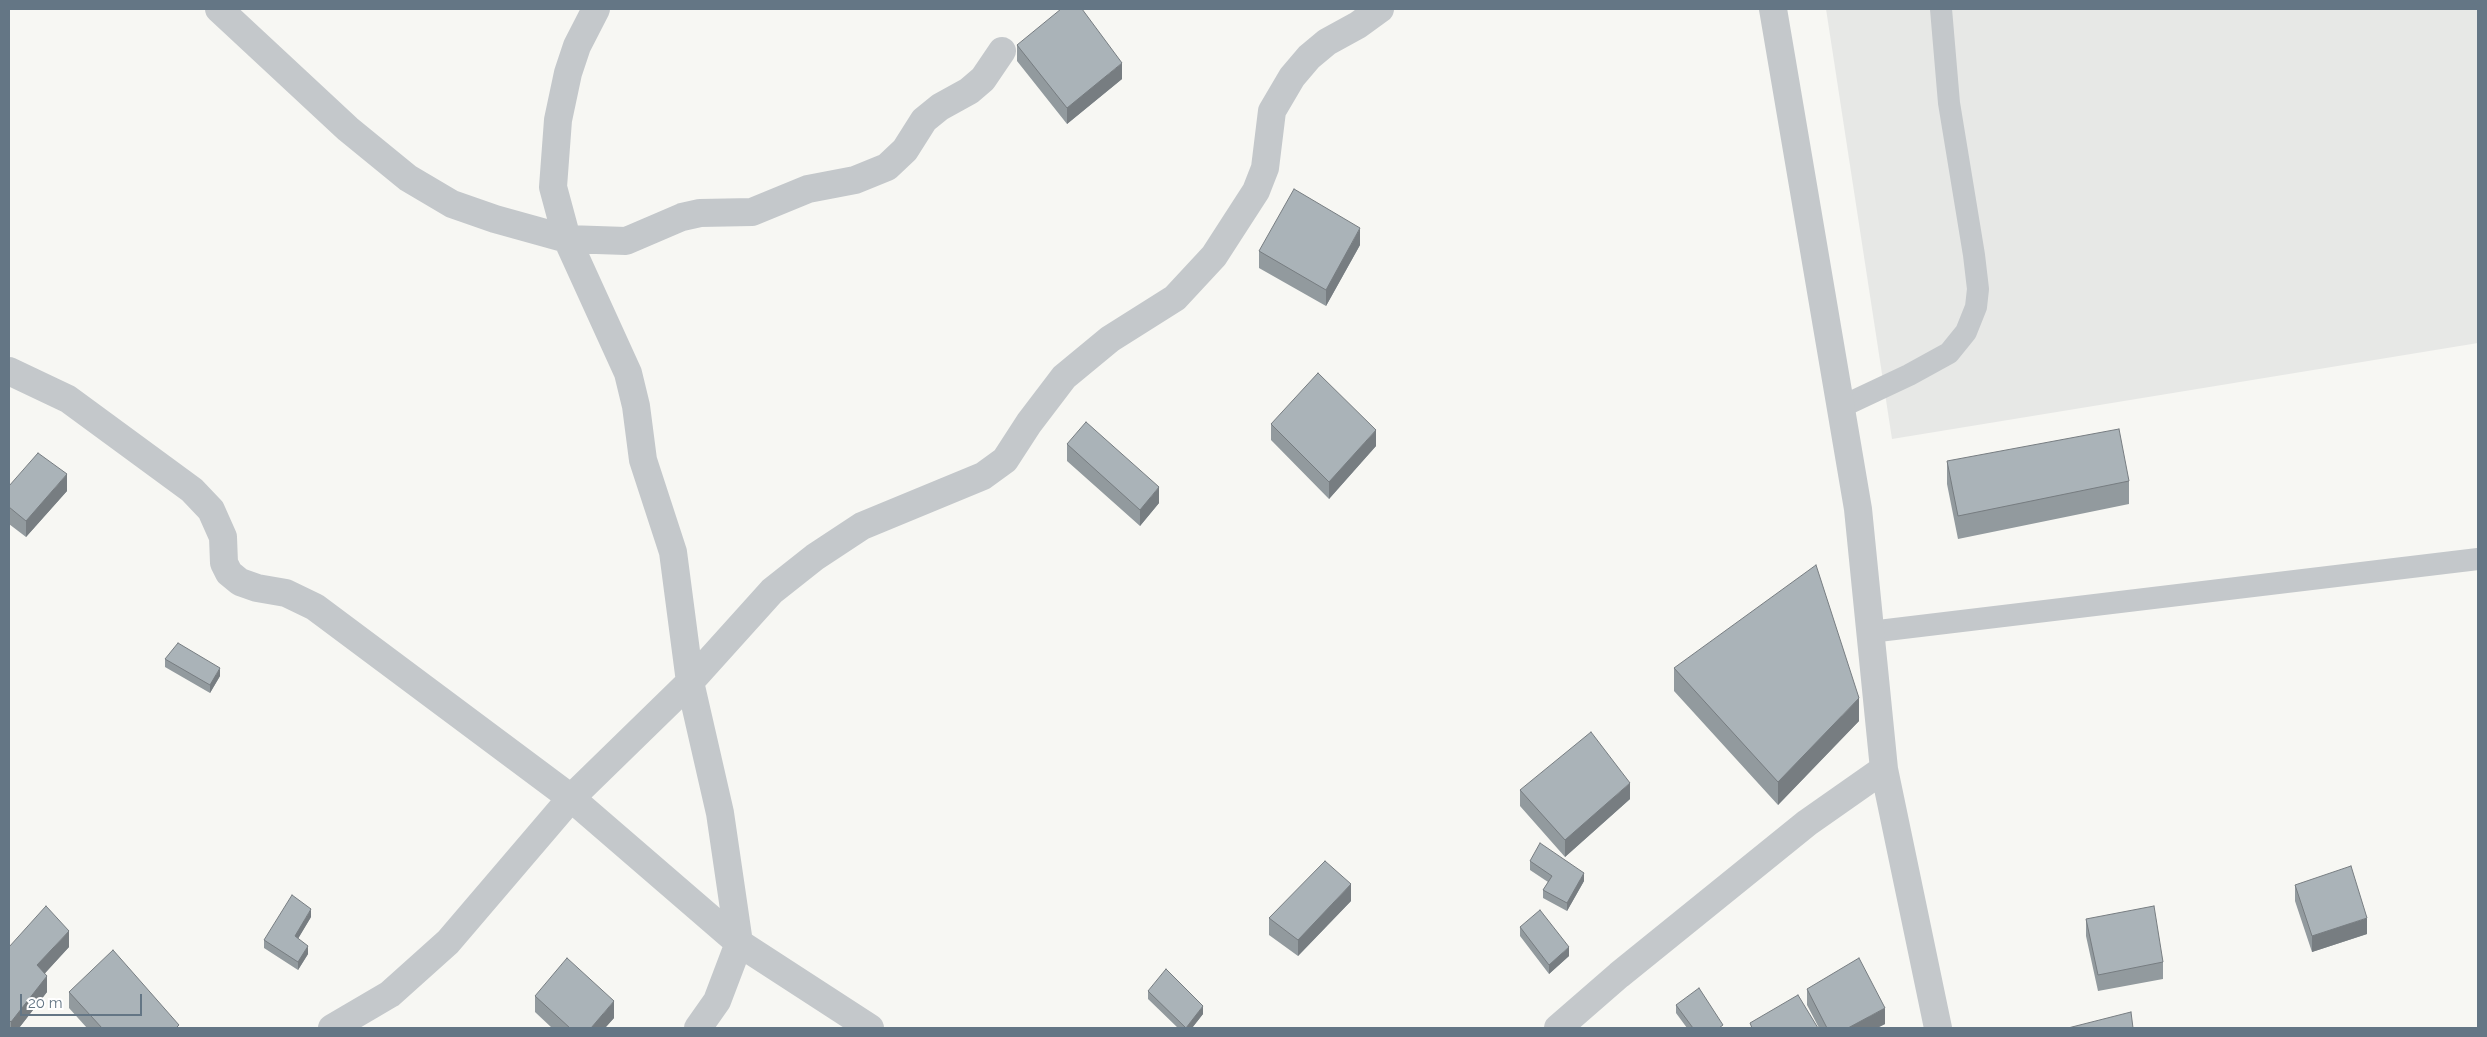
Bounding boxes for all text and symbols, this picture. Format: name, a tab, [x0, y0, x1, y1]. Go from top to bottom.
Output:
scale bar	[22, 984, 145, 1016]
text: 20 m	[28, 994, 63, 1012]

